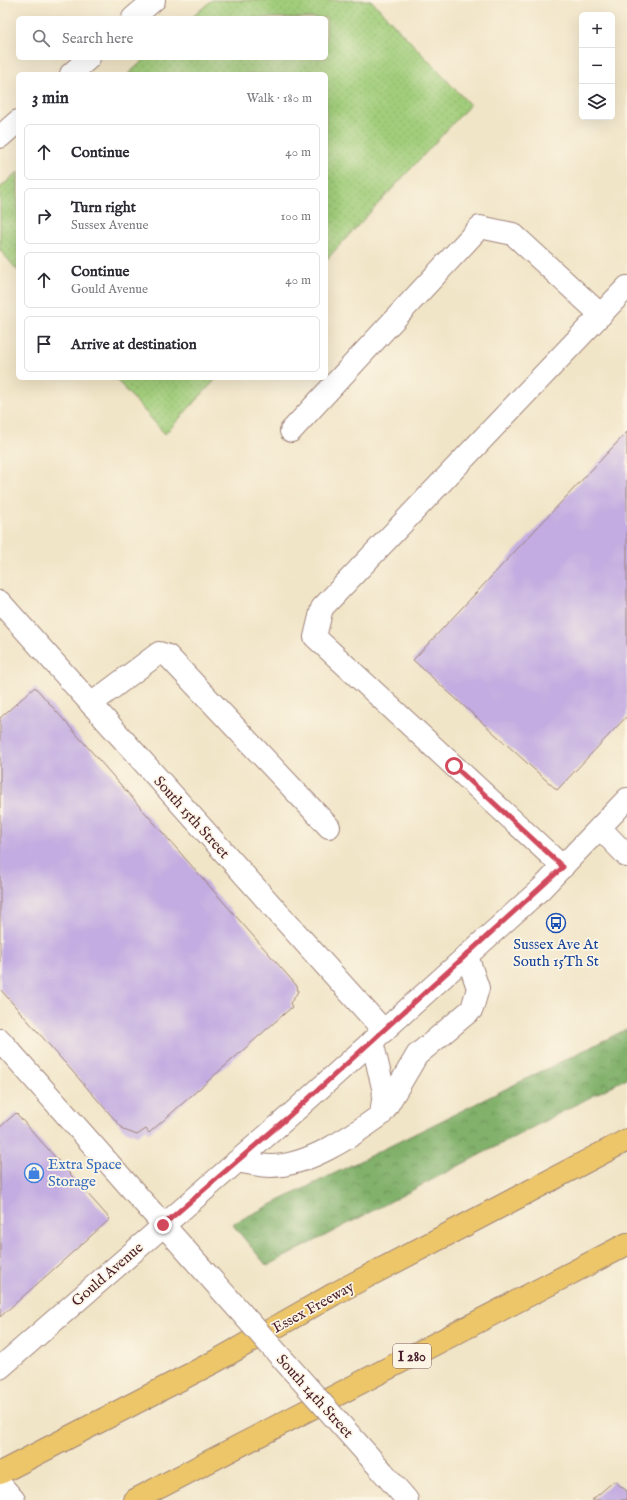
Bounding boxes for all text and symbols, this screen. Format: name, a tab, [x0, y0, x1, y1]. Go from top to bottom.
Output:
map controls	[579, 12, 615, 120]
button: +	[579, 12, 615, 48]
search box	[16, 16, 328, 60]
icon: search	[30, 27, 52, 49]
text: Search here	[62, 29, 133, 48]
button: −	[579, 48, 615, 84]
button: layers	[579, 84, 615, 120]
text: 3 min	[32, 88, 69, 109]
text: Walk · 180 m	[247, 90, 312, 107]
icon: ahead	[33, 141, 55, 163]
text: Continue	[71, 143, 129, 162]
text: 40 m	[285, 144, 311, 161]
text: Turn right	[71, 198, 136, 217]
icon: right	[33, 205, 55, 227]
text: 100 m	[281, 208, 311, 225]
text: Sussex Avenue	[71, 217, 148, 234]
text: Continue	[71, 262, 129, 281]
icon: ahead	[33, 269, 55, 291]
text: 40 m	[285, 272, 311, 289]
text: Gould Avenue	[71, 281, 148, 298]
icon: arrive	[33, 333, 55, 355]
text: Arrive at destination	[71, 335, 197, 354]
route start	[445, 757, 463, 775]
street label: South 15th Street	[150, 772, 234, 863]
bus stop icon: Sussex Ave At South 15Th St	[545, 912, 567, 934]
place label: Sussex Ave At South 15Th St	[513, 935, 599, 971]
place label: Extra Space Storage	[48, 1155, 122, 1191]
shop icon: Extra Space Storage	[23, 1162, 45, 1184]
route end	[154, 1216, 172, 1234]
street label: Gould Avenue	[68, 1238, 147, 1311]
street label: Essex Freeway	[269, 1277, 358, 1338]
road number: I 280	[393, 1344, 431, 1368]
street label: South 14th Street	[272, 1350, 357, 1442]

